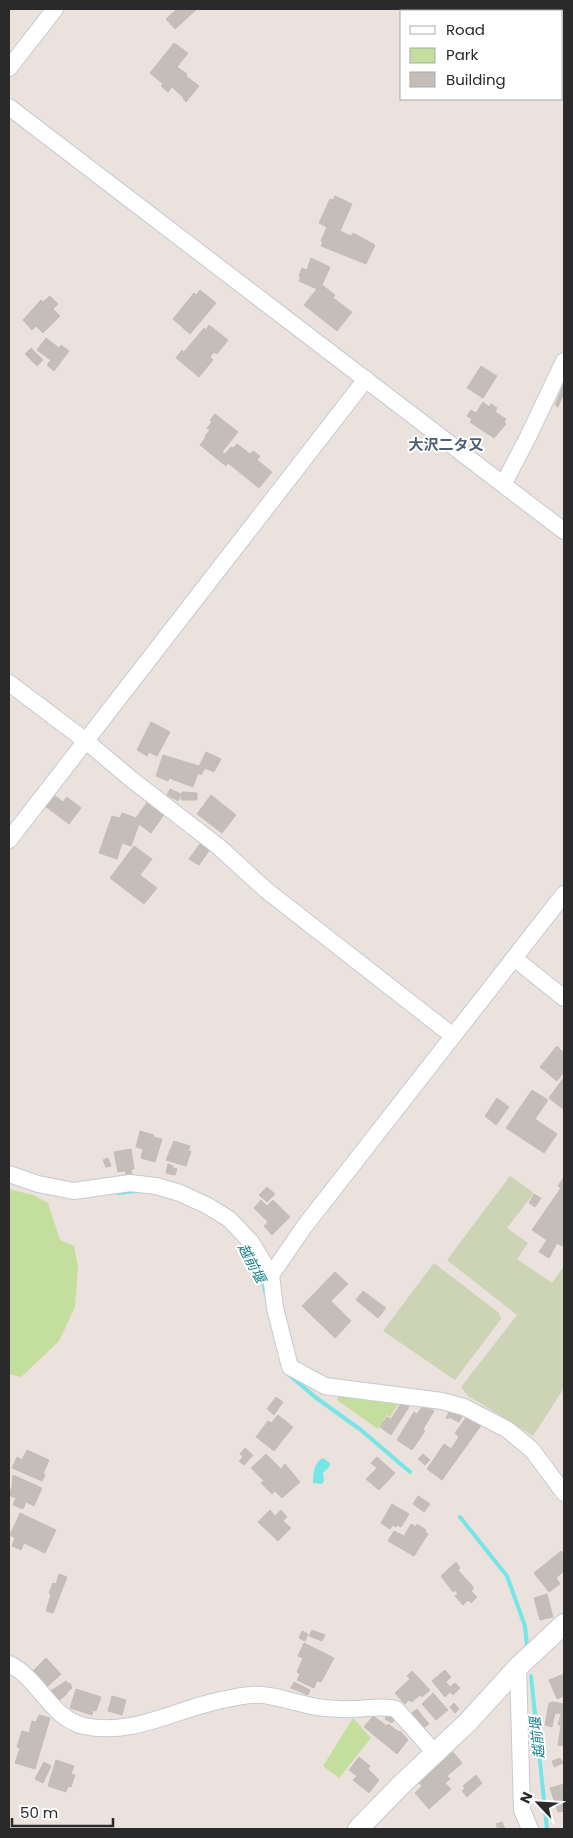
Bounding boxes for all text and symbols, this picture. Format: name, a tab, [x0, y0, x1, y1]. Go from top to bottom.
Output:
legend	[400, 10, 563, 100]
text: Road	[446, 19, 485, 40]
text: Park	[446, 44, 478, 65]
text: Building	[446, 69, 506, 90]
district label: 大沢二タ又	[408, 434, 484, 455]
water label: 越前堰	[233, 1240, 272, 1289]
water label: 越前堰	[525, 1713, 549, 1760]
north arrow	[513, 1778, 563, 1828]
text: N	[515, 1789, 538, 1807]
scale bar	[12, 1796, 114, 1828]
text: 50 m	[20, 1802, 58, 1823]

